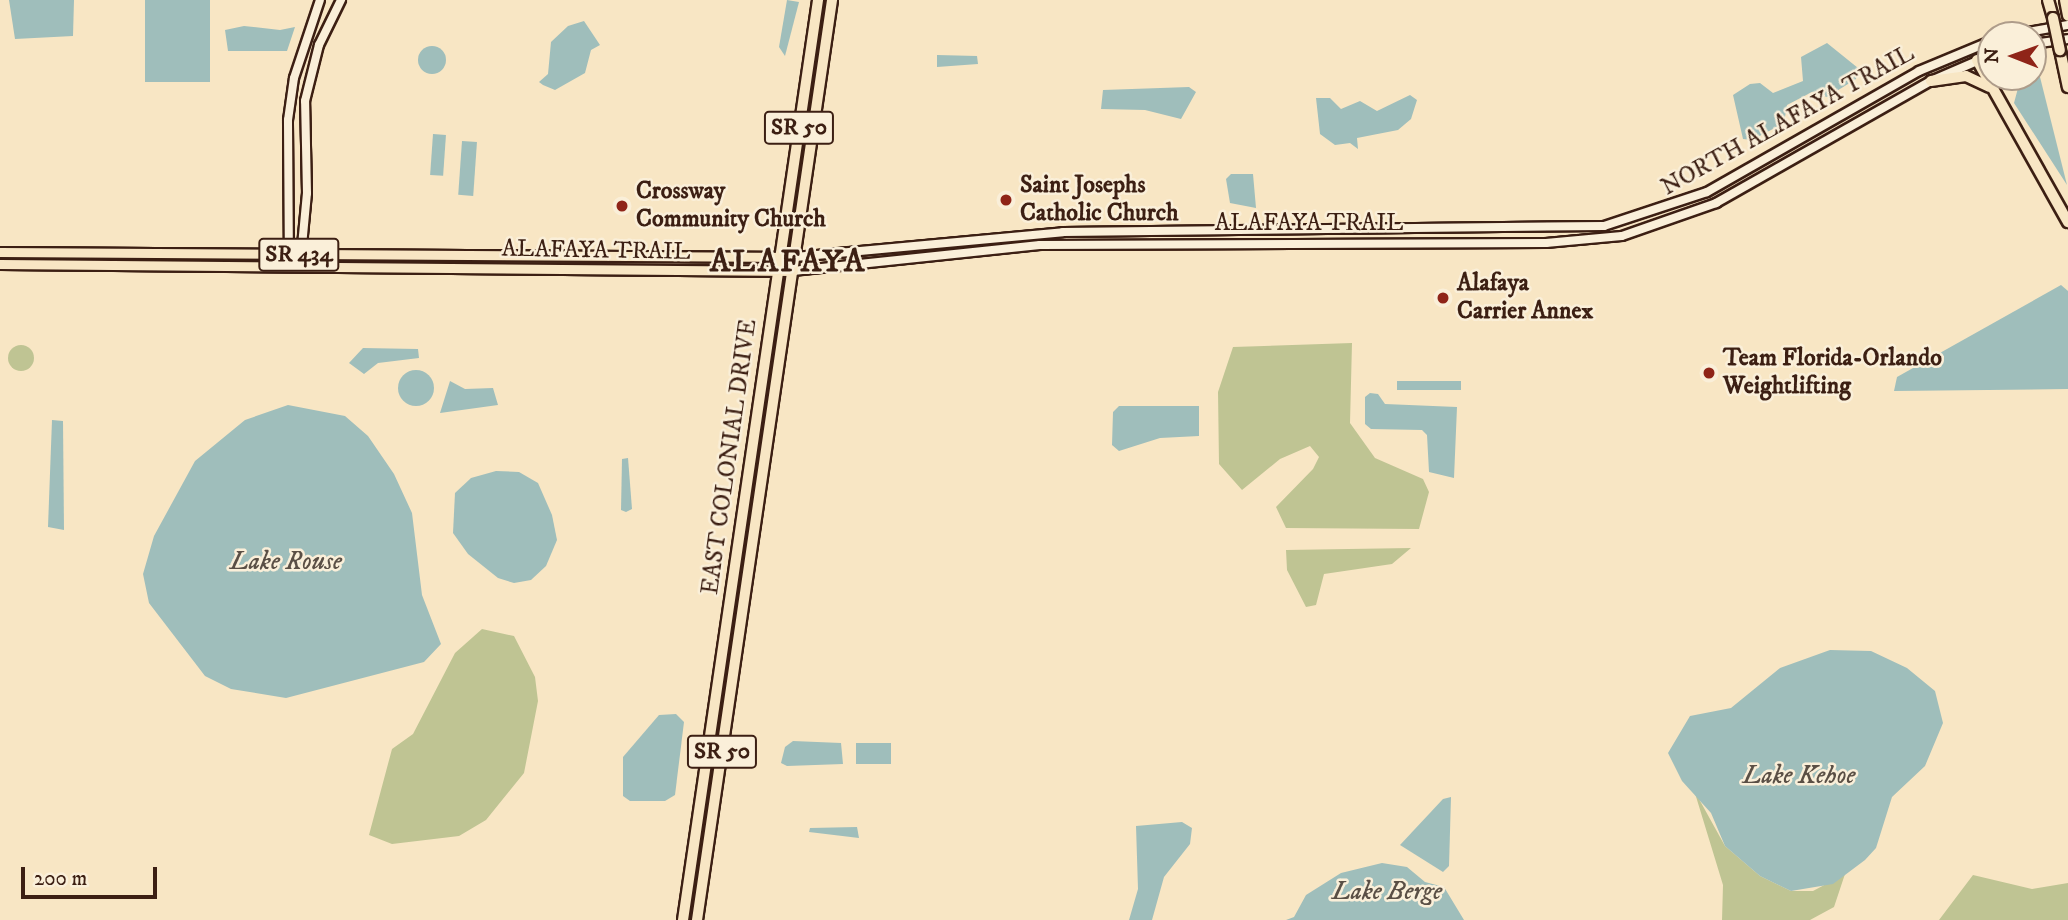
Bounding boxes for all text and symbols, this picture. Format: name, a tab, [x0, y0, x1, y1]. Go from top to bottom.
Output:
north arrow	[1977, 21, 2047, 91]
street label: NORTH ALAFAYA TRAIL	[1657, 39, 1919, 203]
text: N	[1981, 48, 2004, 64]
road number: SR 50	[762, 108, 836, 148]
place label: Saint Josephs Catholic Church	[1020, 172, 1179, 228]
place label: Crossway Community Church	[636, 178, 826, 234]
marker: Saint Josephs Catholic Church	[998, 192, 1014, 208]
marker: Crossway Community Church	[614, 198, 630, 214]
street label: ALAFAYA TRAIL	[1215, 210, 1403, 238]
street label: ALAFAYA TRAIL	[501, 235, 691, 267]
road number: SR 434	[257, 236, 341, 274]
district label: ALAFAYA	[711, 243, 865, 281]
place label: Alafaya Carrier Annex	[1457, 270, 1593, 326]
marker: Alafaya Carrier Annex	[1435, 290, 1451, 306]
street label: EAST COLONIAL DRIVE	[696, 317, 764, 597]
place label: Team Florida-Orlando Weightlifting	[1723, 345, 1942, 401]
marker: Team Florida-Orlando Weightlifting	[1701, 365, 1717, 381]
water label: Lake Rouse	[230, 546, 342, 578]
road number: SR 50	[685, 732, 759, 772]
water label: Lake Kehoe	[1743, 760, 1855, 792]
scale bar	[24, 853, 161, 897]
text: 200 m	[34, 866, 87, 892]
water label: Lake Berge	[1332, 876, 1442, 908]

